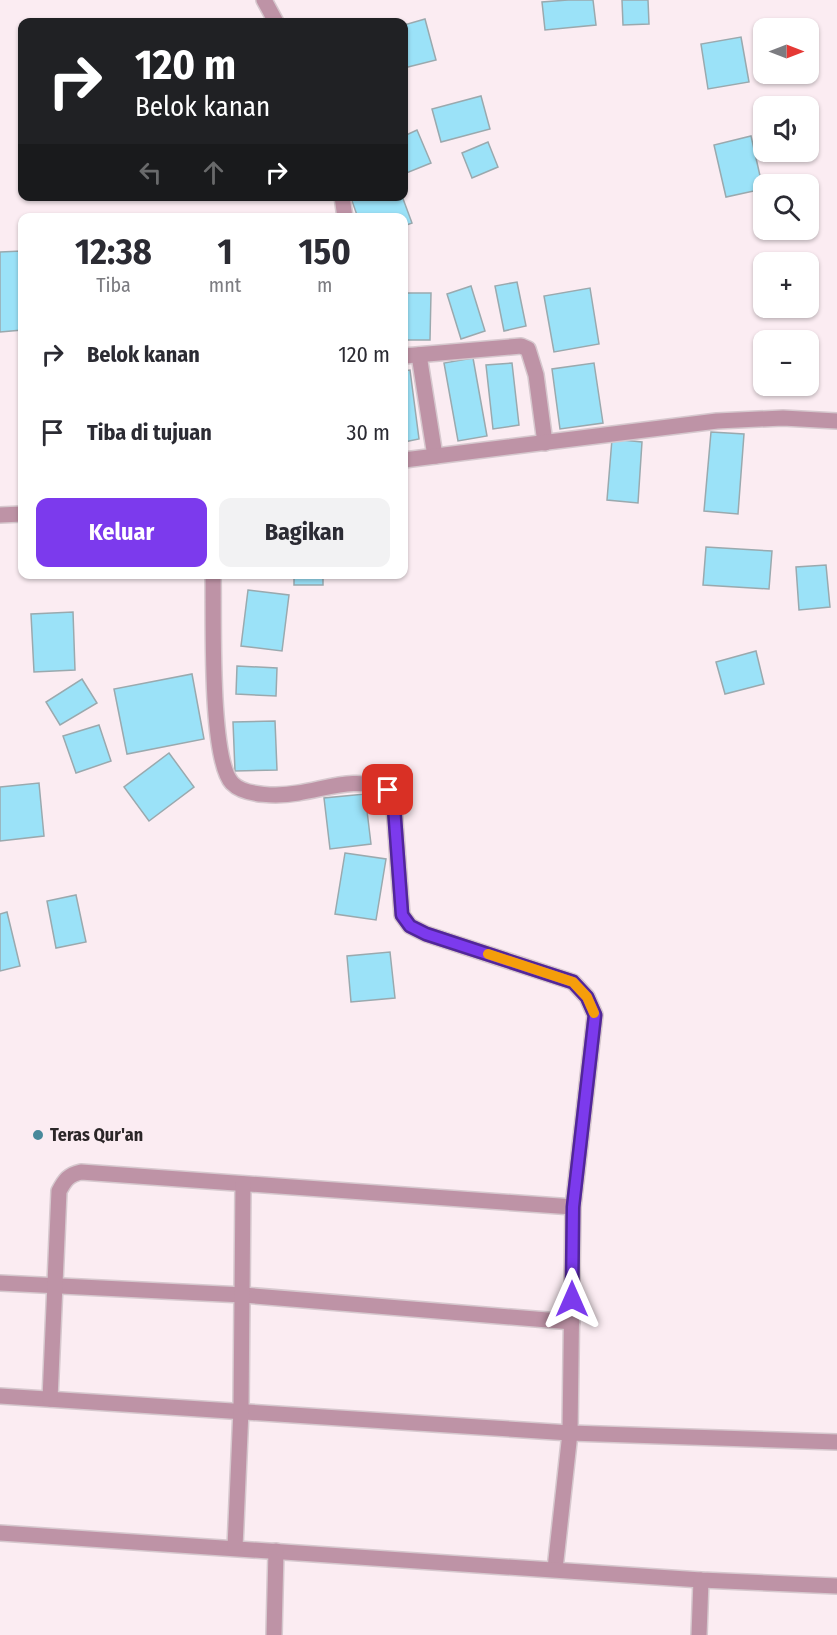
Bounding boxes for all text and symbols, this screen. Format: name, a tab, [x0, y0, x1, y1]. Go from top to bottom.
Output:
north arrow	[753, 18, 819, 84]
map controls	[753, 18, 819, 396]
text: 120 m	[135, 40, 236, 90]
icon: right	[36, 42, 114, 120]
text: Belok kanan	[135, 91, 270, 123]
button: sound	[753, 96, 819, 162]
icon: left	[134, 156, 167, 189]
icon: ahead	[197, 156, 230, 189]
icon: right	[260, 156, 293, 189]
button: search	[753, 174, 819, 240]
text: 12:38	[75, 230, 152, 274]
text: 1	[217, 230, 233, 274]
text: 150	[298, 230, 351, 274]
button: +	[753, 252, 819, 318]
text: Tiba	[96, 273, 131, 297]
text: mnt	[209, 273, 241, 297]
text: m	[317, 273, 332, 297]
button: −	[753, 330, 819, 396]
icon: right	[36, 338, 69, 371]
text: Belok kanan	[87, 341, 200, 368]
text: 120 m	[338, 341, 390, 368]
icon: arrive	[36, 416, 69, 449]
text: Tiba di tujuan	[87, 419, 212, 446]
text: 30 m	[347, 419, 390, 446]
button: Keluar	[36, 498, 207, 567]
button: Bagikan	[219, 498, 390, 567]
pin	[362, 764, 413, 815]
icon: arrive	[371, 773, 404, 806]
place label: Teras Qur'an	[50, 1124, 143, 1146]
marker: Teras Qur'an	[31, 1128, 45, 1142]
position arrow	[540, 1267, 604, 1331]

